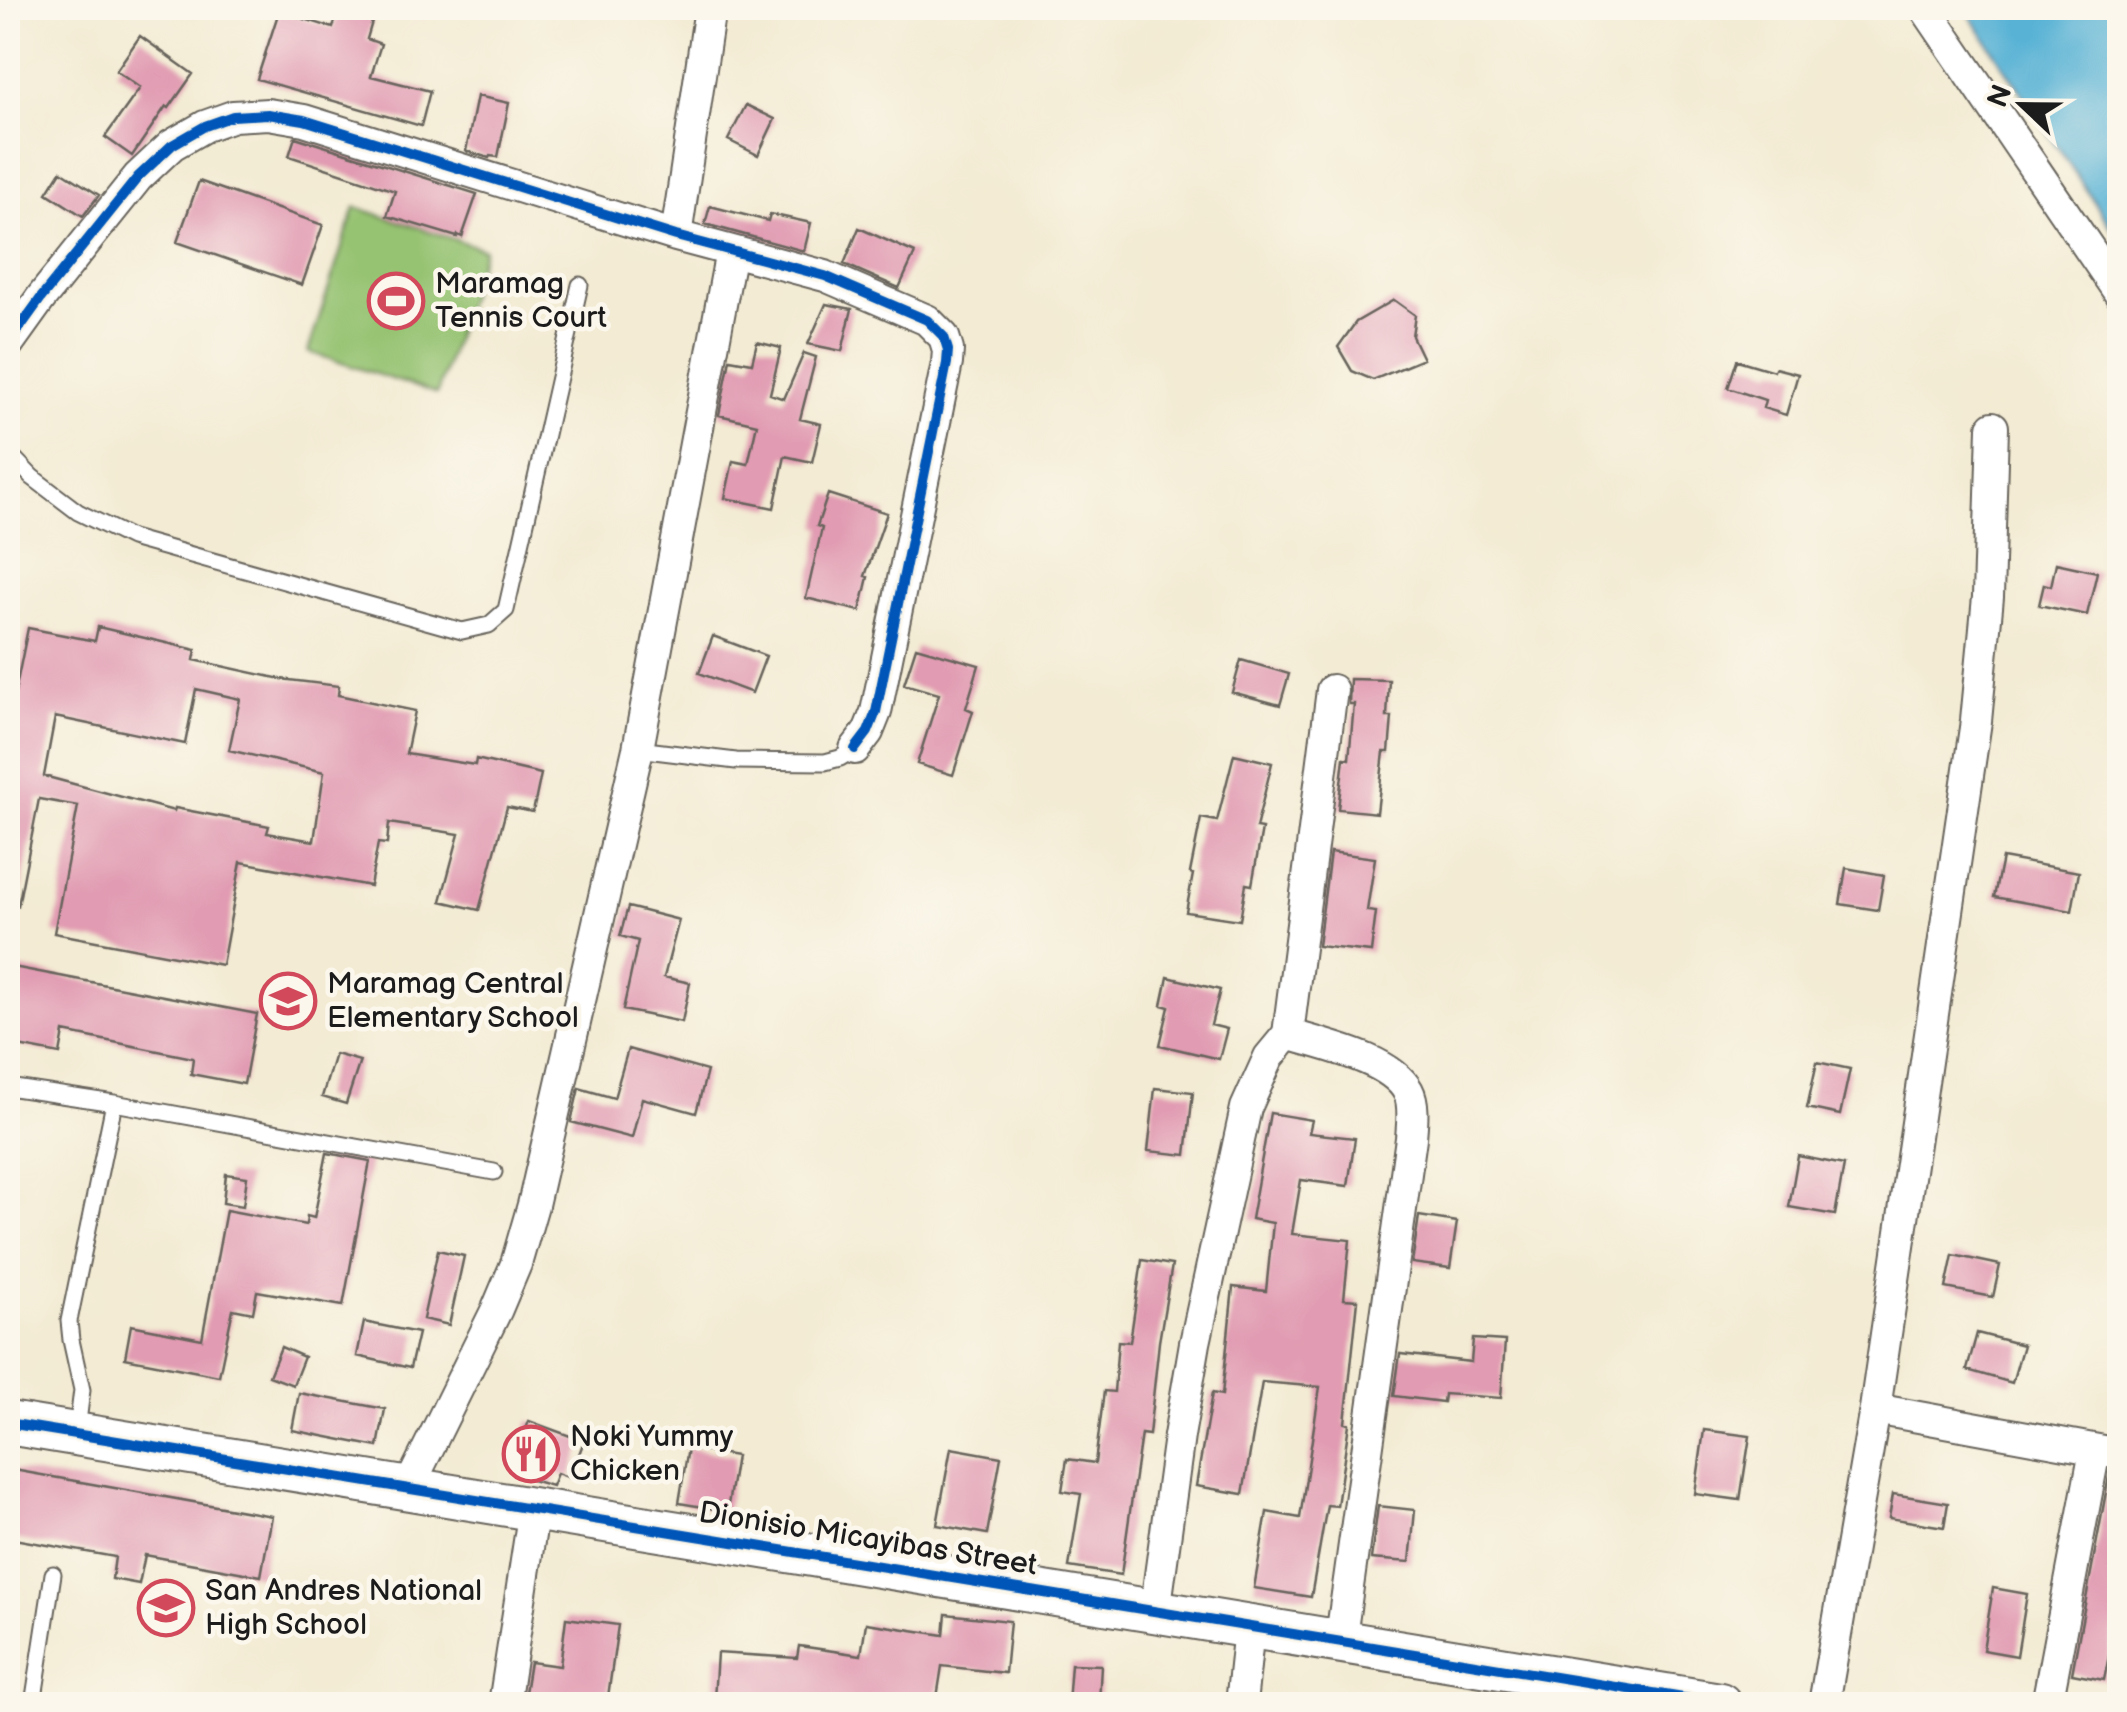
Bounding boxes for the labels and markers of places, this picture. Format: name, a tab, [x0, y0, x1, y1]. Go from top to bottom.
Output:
place label: Maramag Tennis Court	[435, 266, 607, 336]
sports icon: Maramag Tennis Court	[366, 271, 426, 331]
place label: Maramag Central Elementary School	[327, 966, 579, 1036]
school or university icon: Maramag Central Elementary School	[258, 971, 318, 1031]
place label: Noki Yummy Chicken	[570, 1419, 734, 1489]
restaurant icon: Noki Yummy Chicken	[501, 1424, 561, 1484]
place label: San Andres National High School	[205, 1573, 482, 1643]
school or university icon: San Andres National High School	[136, 1578, 196, 1638]

